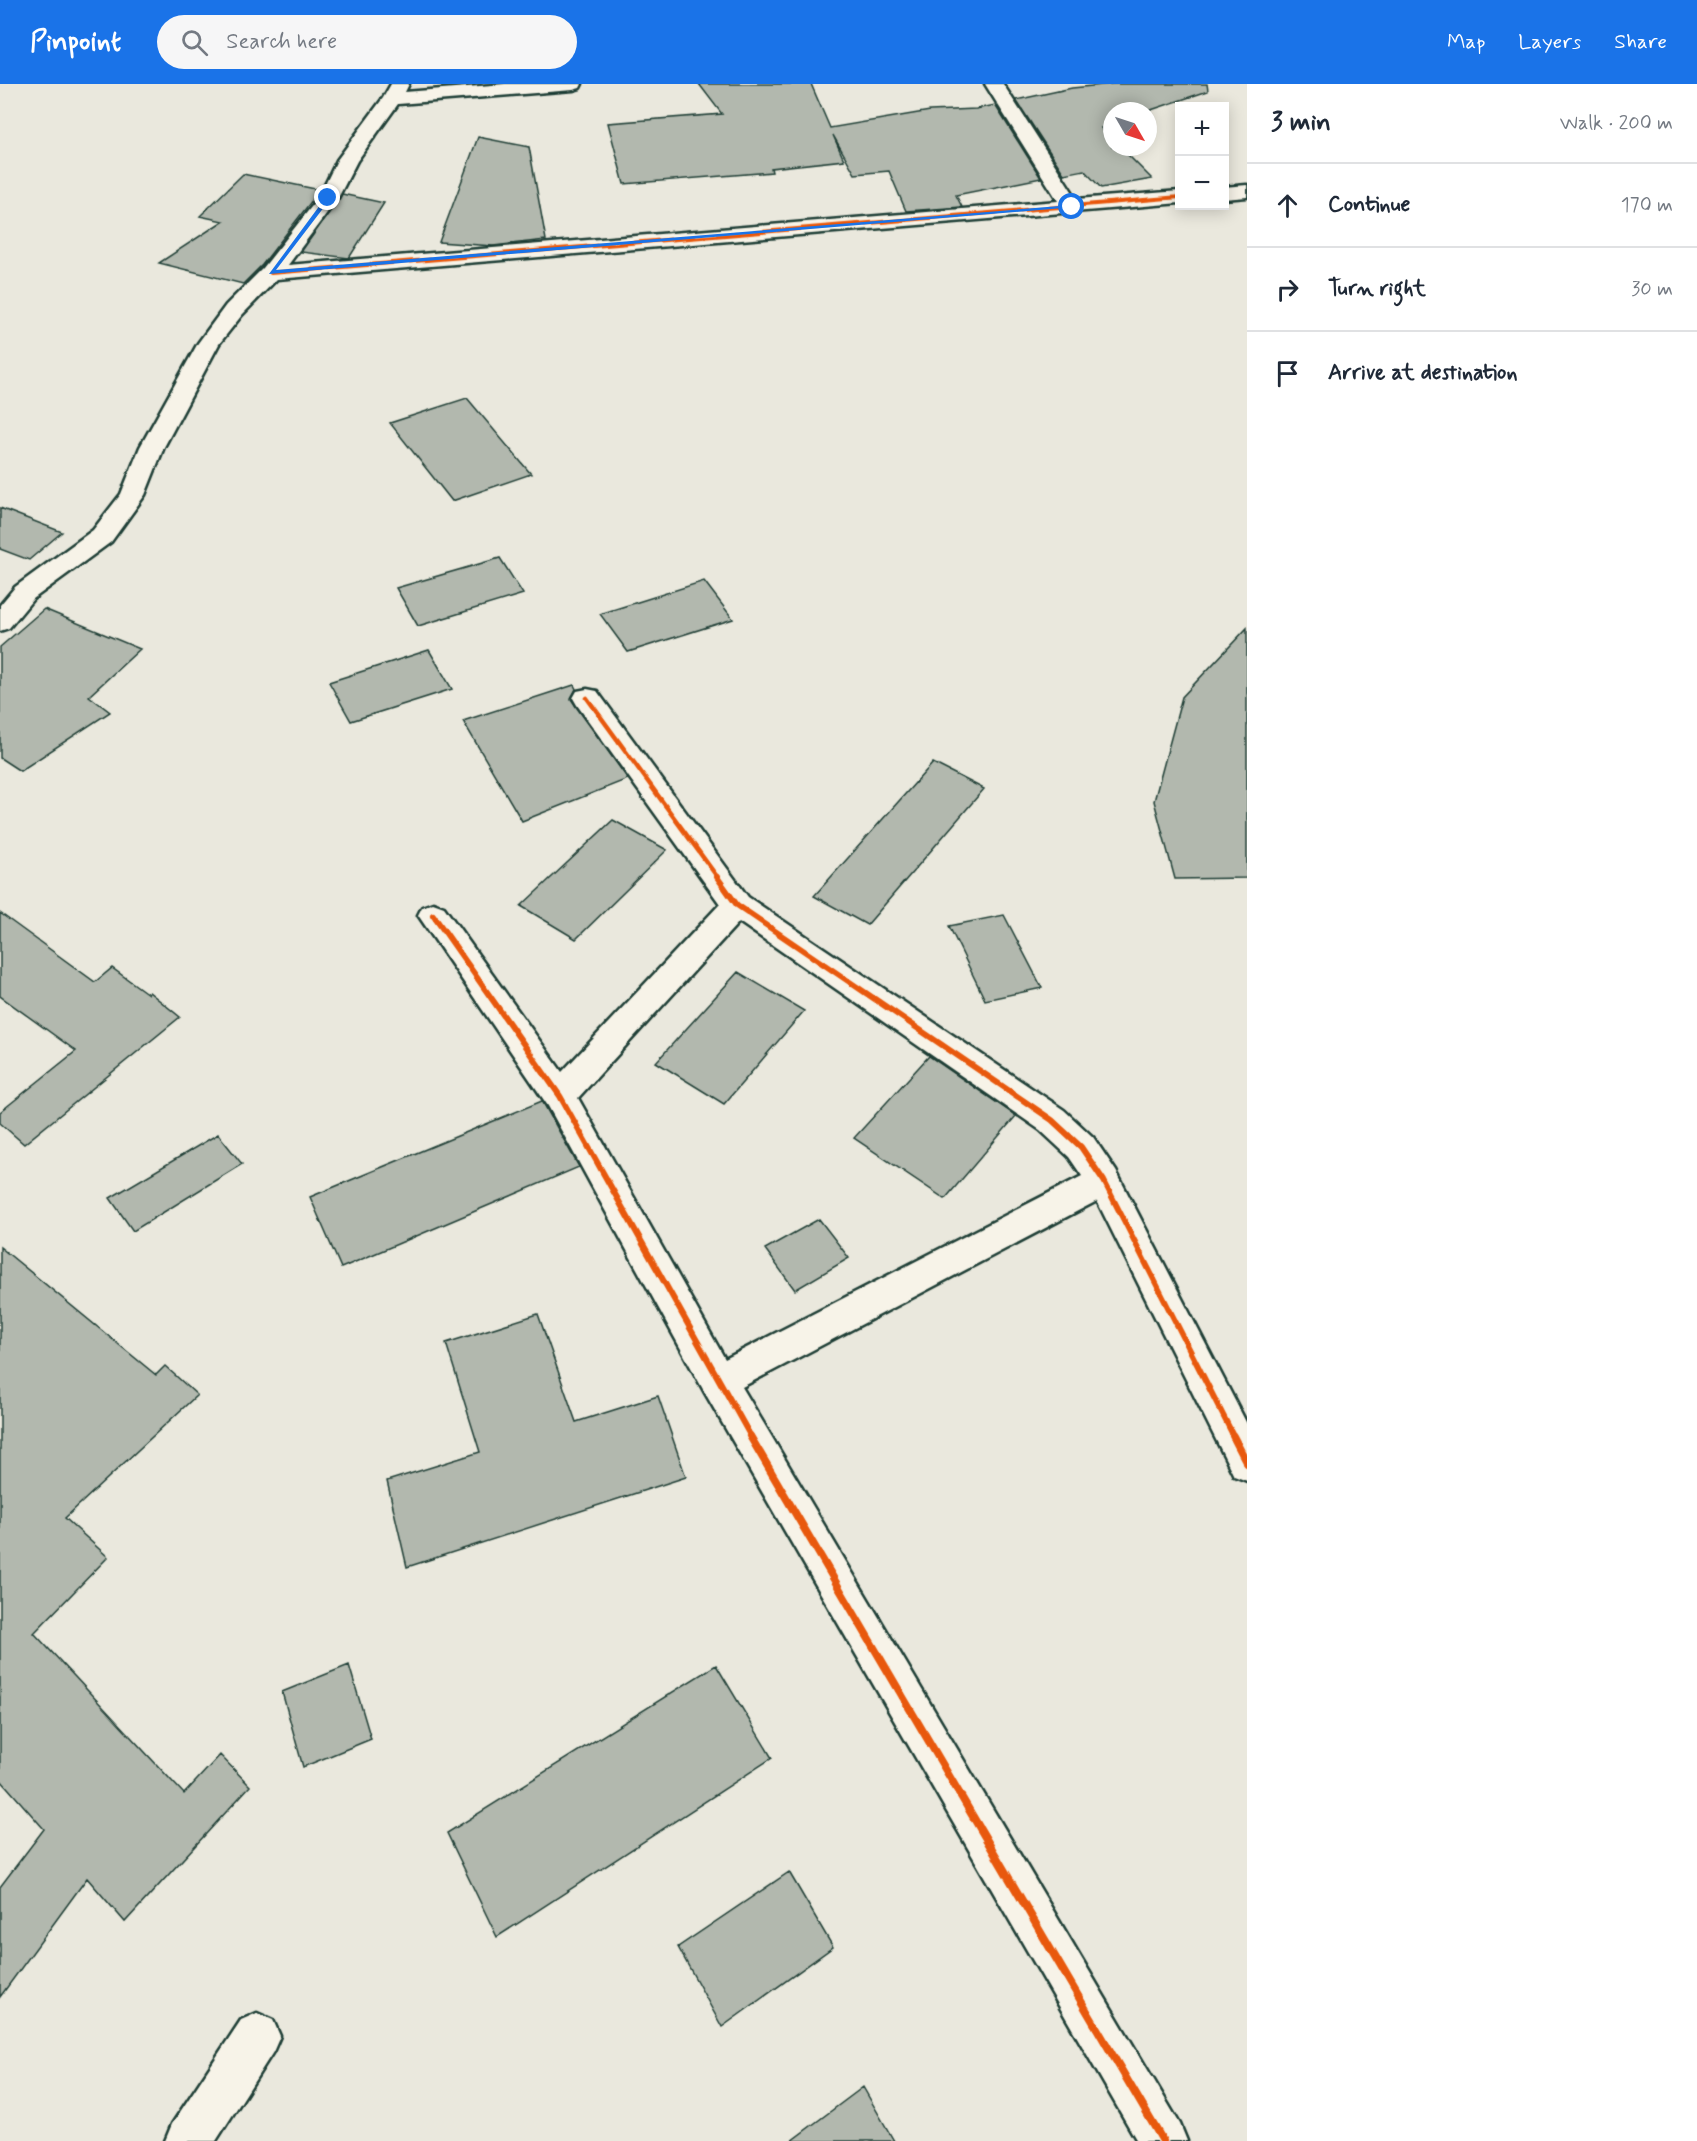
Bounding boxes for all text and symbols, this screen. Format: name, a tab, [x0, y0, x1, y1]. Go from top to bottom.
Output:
search box	[157, 15, 577, 69]
text: Pinpoint	[30, 24, 121, 61]
icon: search	[178, 26, 211, 59]
text: Search here	[226, 28, 337, 56]
text: Map	[1447, 28, 1485, 56]
text: Layers	[1518, 28, 1581, 56]
text: Share	[1614, 28, 1667, 56]
north arrow	[1103, 102, 1157, 156]
map controls	[1175, 102, 1229, 210]
button: +	[1175, 102, 1229, 156]
text: 3 min	[1271, 106, 1331, 140]
text: Walk · 200 m	[1560, 110, 1673, 137]
button: −	[1175, 156, 1229, 210]
route end	[314, 184, 340, 210]
icon: ahead	[1271, 189, 1304, 222]
text: Continue	[1328, 191, 1410, 219]
text: 170 m	[1621, 192, 1673, 219]
route start	[1058, 193, 1084, 219]
icon: right	[1271, 273, 1304, 306]
text: Turn right	[1328, 275, 1426, 303]
text: 30 m	[1631, 276, 1673, 303]
icon: arrive	[1271, 357, 1304, 390]
text: Arrive at destination	[1328, 359, 1518, 387]

